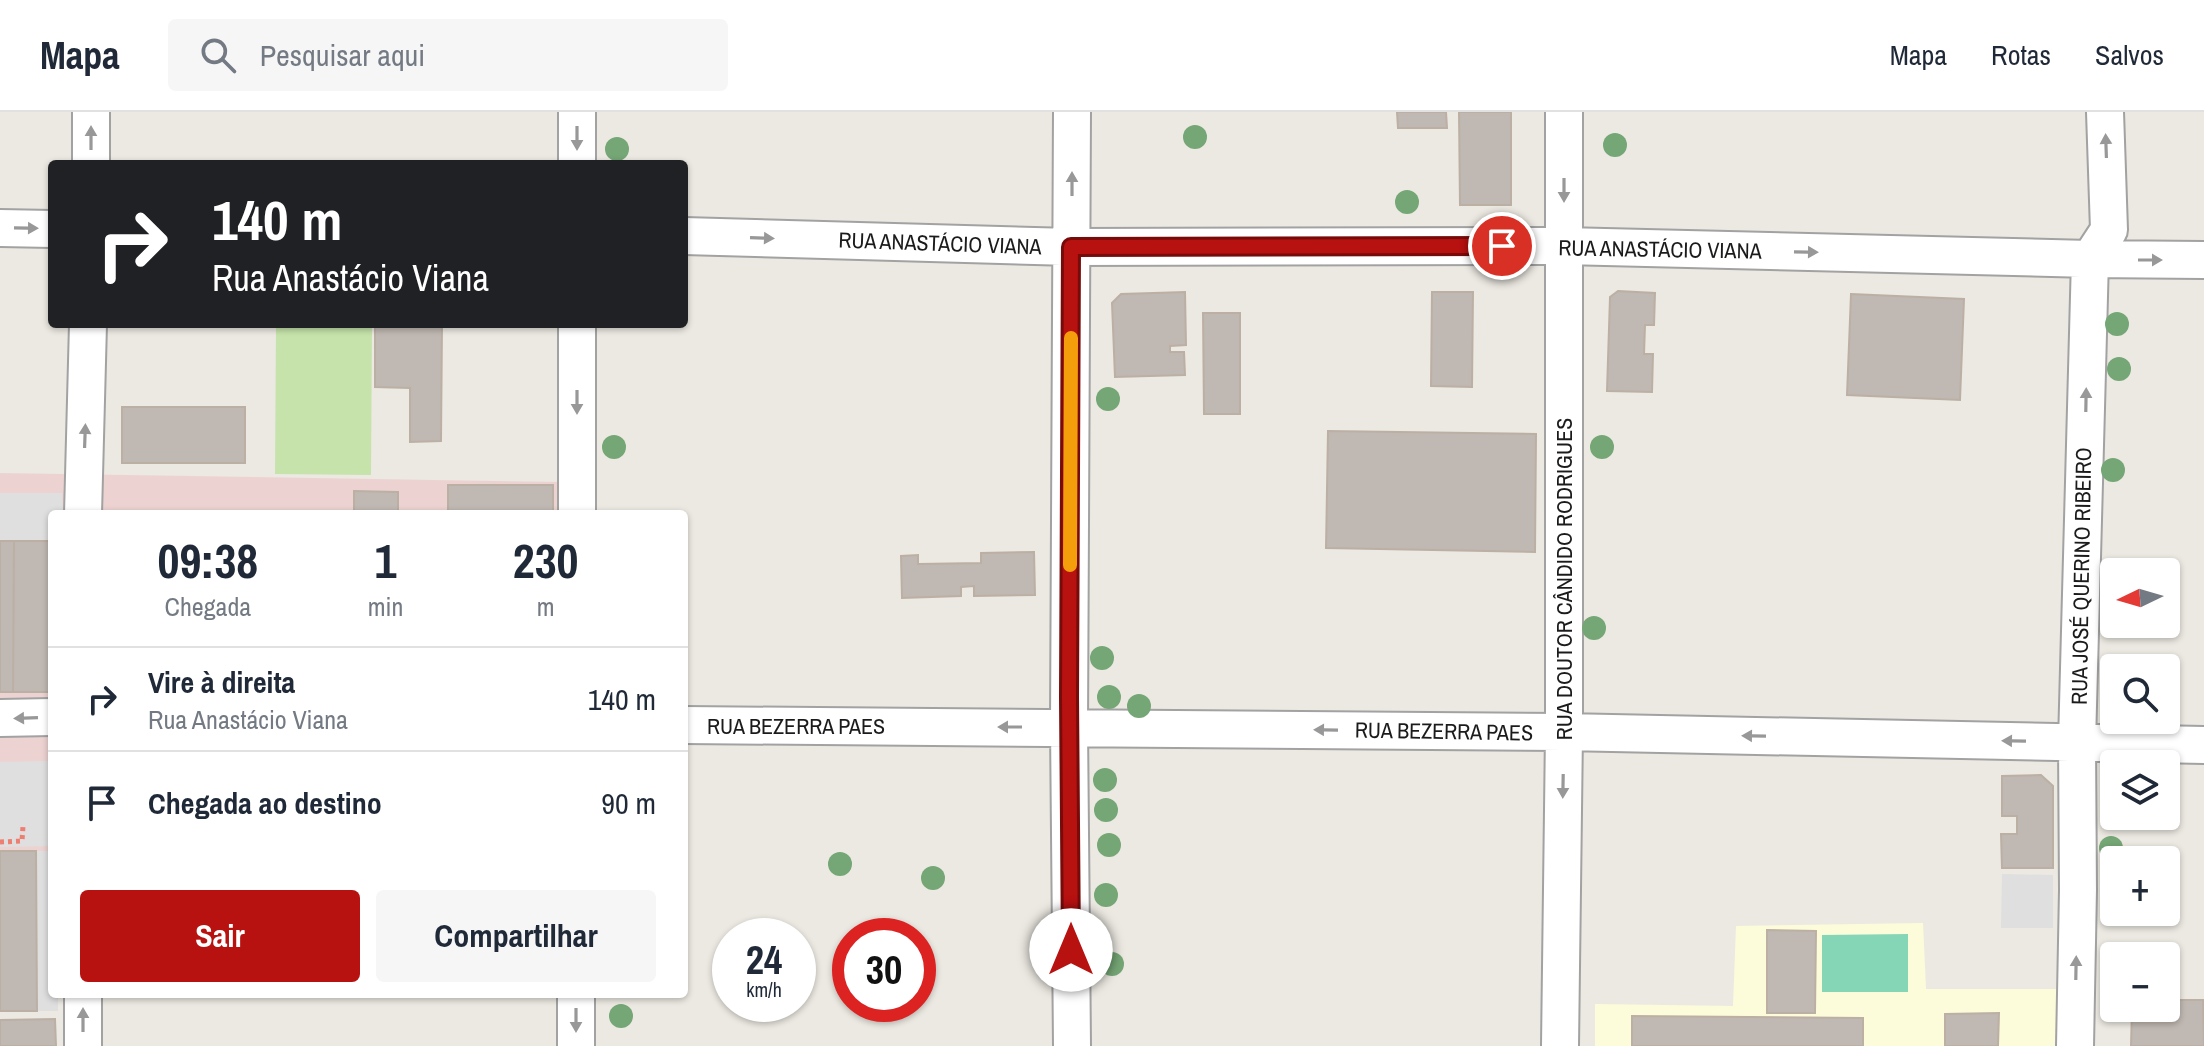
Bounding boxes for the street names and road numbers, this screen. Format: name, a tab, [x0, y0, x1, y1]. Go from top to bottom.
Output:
street label: RUA ANASTÁCIO VIANA	[838, 224, 1043, 262]
street label: RUA ANASTÁCIO VIANA	[1558, 232, 1763, 266]
street label: RUA DOUTOR CÂNDIDO RODRIGUES	[1549, 418, 1579, 740]
street label: RUA JOSÉ QUERINO RIBEIRO	[2064, 447, 2098, 705]
street label: RUA BEZERRA PAES	[707, 711, 885, 741]
street label: RUA BEZERRA PAES	[1355, 714, 1533, 748]

